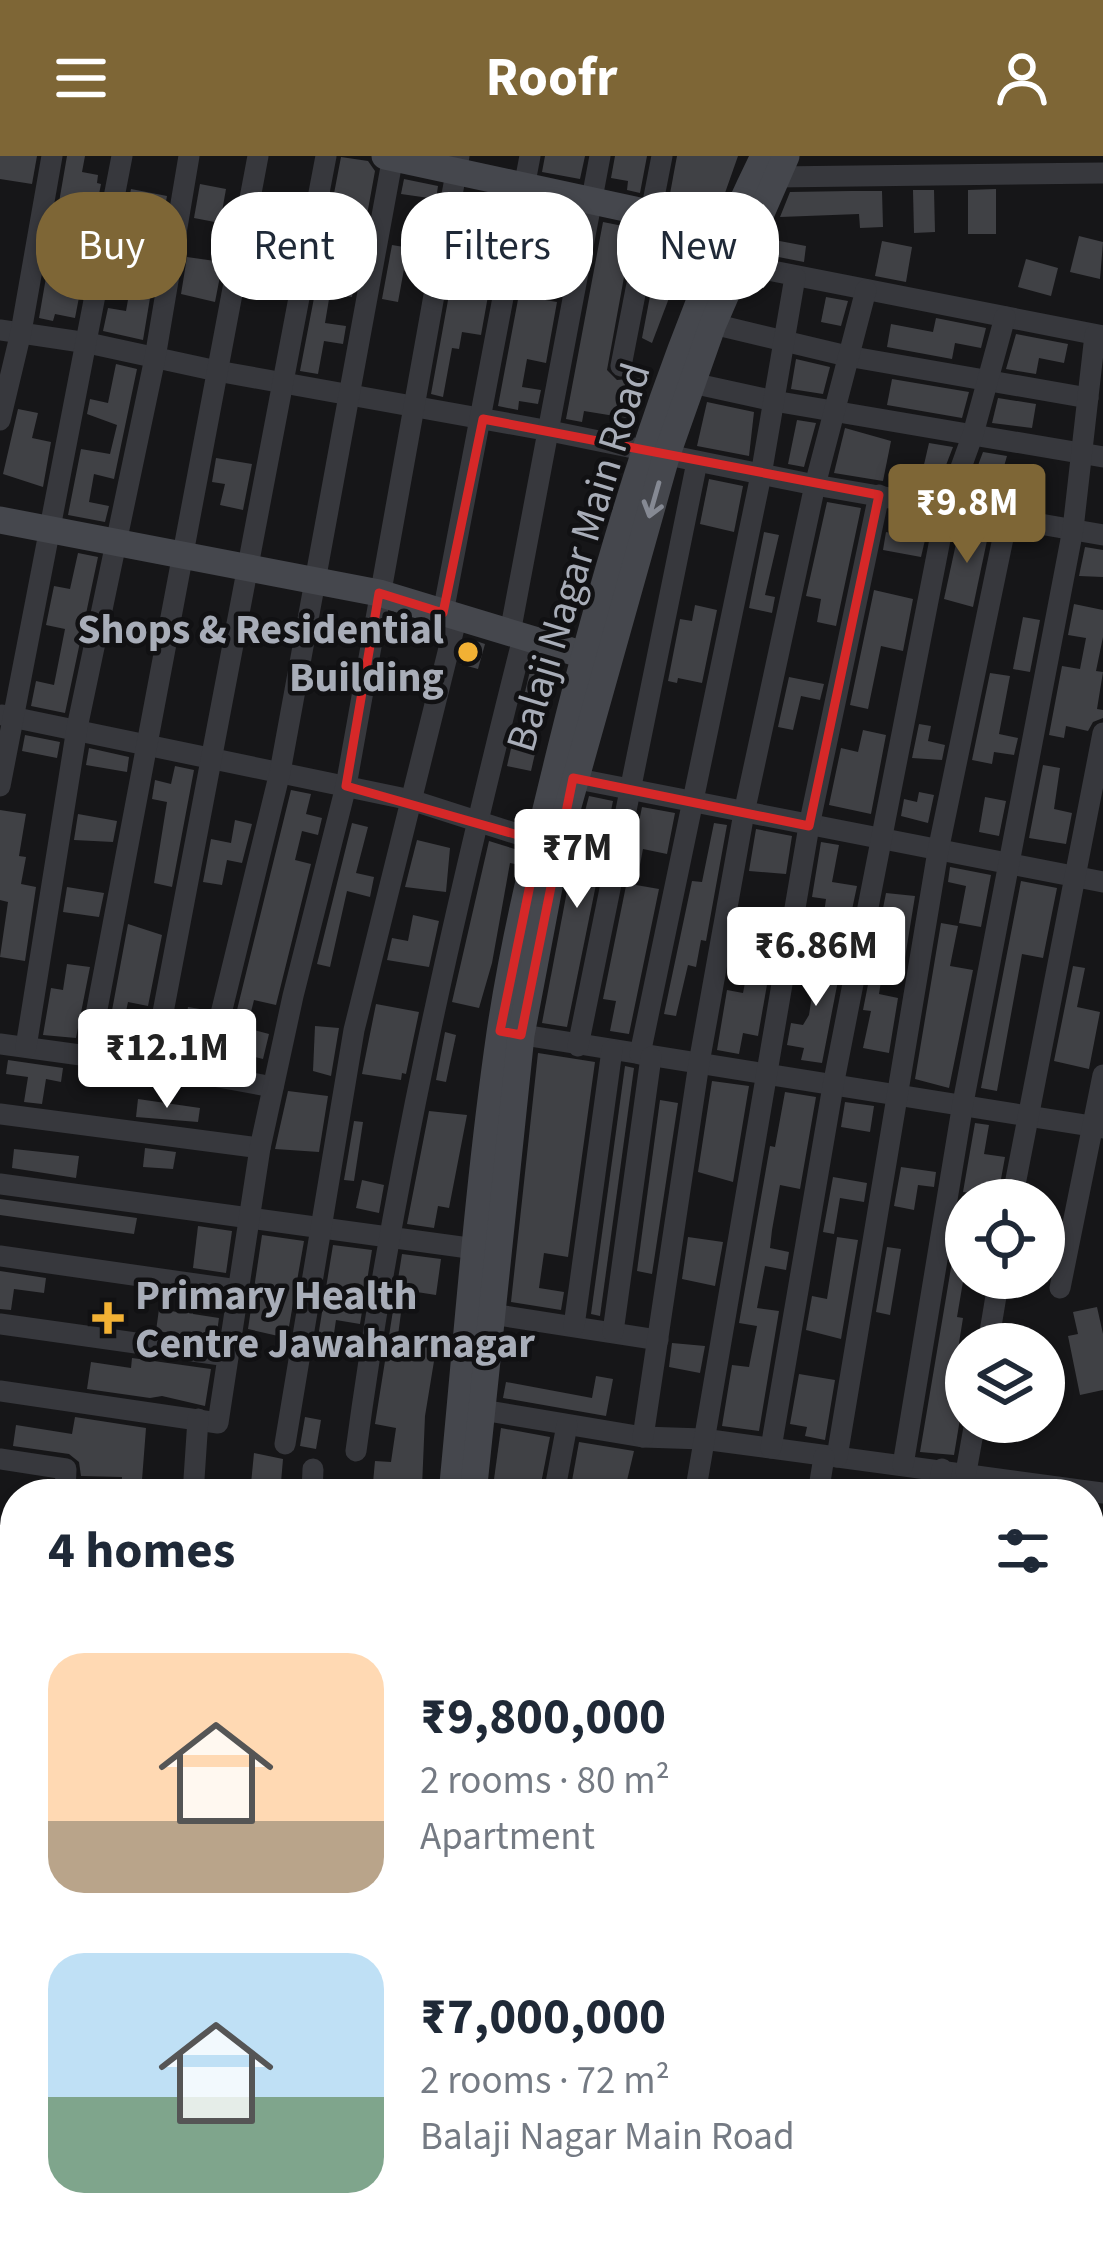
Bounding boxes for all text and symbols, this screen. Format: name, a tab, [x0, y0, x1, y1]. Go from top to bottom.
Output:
text: Roofr	[485, 40, 618, 117]
icon: menu	[48, 45, 114, 111]
icon: person	[989, 45, 1055, 111]
chip: Buy	[36, 192, 187, 300]
chip: Rent	[211, 192, 377, 300]
chip: Filters	[401, 192, 593, 300]
chip: New	[617, 192, 779, 300]
street label: Balaji Nagar Main Road	[491, 356, 667, 759]
pin: ₹9.8M	[883, 464, 1051, 566]
text: ₹9.8M	[915, 475, 1019, 531]
one-way arrow	[642, 480, 664, 518]
place label: Shops & Residential Building	[77, 600, 444, 708]
marker: Shops & Residential Building	[455, 639, 481, 665]
pin: ₹7M	[519, 809, 635, 911]
text: ₹7M	[542, 820, 612, 876]
pin: ₹6.86M	[718, 907, 914, 1009]
text: ₹6.86M	[754, 918, 878, 974]
pin: ₹12.1M	[69, 1009, 265, 1111]
text: ₹12.1M	[105, 1020, 229, 1076]
map controls	[945, 1179, 1065, 1443]
button: locate	[945, 1179, 1065, 1299]
place label: Primary Health Centre Jawaharnagar	[135, 1266, 535, 1374]
marker: Primary Health Centre Jawaharnagar	[92, 1302, 124, 1334]
button: layers	[945, 1323, 1065, 1443]
text: 4 homes	[48, 1515, 235, 1587]
icon: filters	[990, 1518, 1056, 1584]
text: ₹9,800,000	[420, 1681, 666, 1753]
icon: home	[144, 1701, 288, 1845]
text: 2 rooms · 80 m²	[420, 1753, 670, 1809]
text: Apartment	[420, 1809, 595, 1865]
text: ₹7,000,000	[420, 1981, 666, 2053]
icon: home	[144, 2001, 288, 2145]
text: 2 rooms · 72 m²	[420, 2053, 670, 2109]
text: Balaji Nagar Main Road	[420, 2109, 795, 2165]

